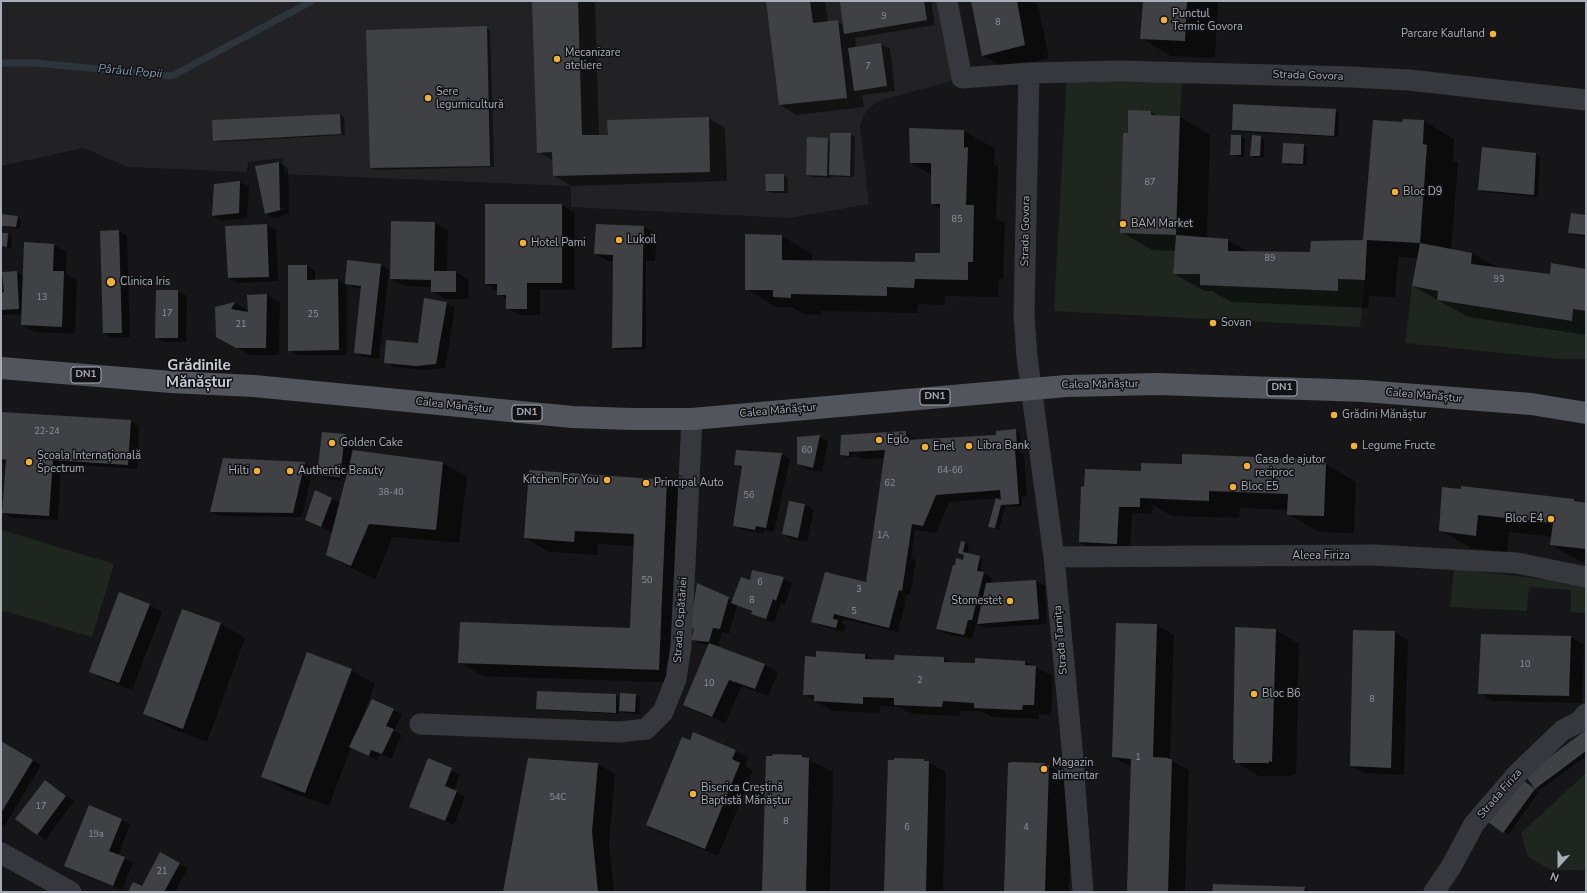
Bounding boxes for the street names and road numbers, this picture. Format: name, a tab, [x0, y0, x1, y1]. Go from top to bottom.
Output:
street label: Strada Govora	[1272, 68, 1344, 84]
street label: Strada Govora	[1019, 195, 1033, 267]
road number: DN1	[71, 367, 101, 383]
street label: Calea Mănăștur	[1061, 378, 1139, 392]
road number: DN1	[1267, 380, 1297, 396]
street label: Calea Mănăștur	[1385, 386, 1463, 406]
road number: DN1	[920, 389, 950, 405]
street label: Calea Mănăștur	[415, 395, 493, 417]
street label: Calea Mănăștur	[739, 401, 817, 421]
road number: DN1	[512, 405, 542, 421]
street label: Aleea Firiza	[1292, 549, 1350, 563]
street label: Strada Ospătăriei	[671, 577, 691, 663]
street label: Strada Tarnița	[1051, 605, 1071, 675]
street label: Strada Firiza	[1475, 767, 1525, 821]

